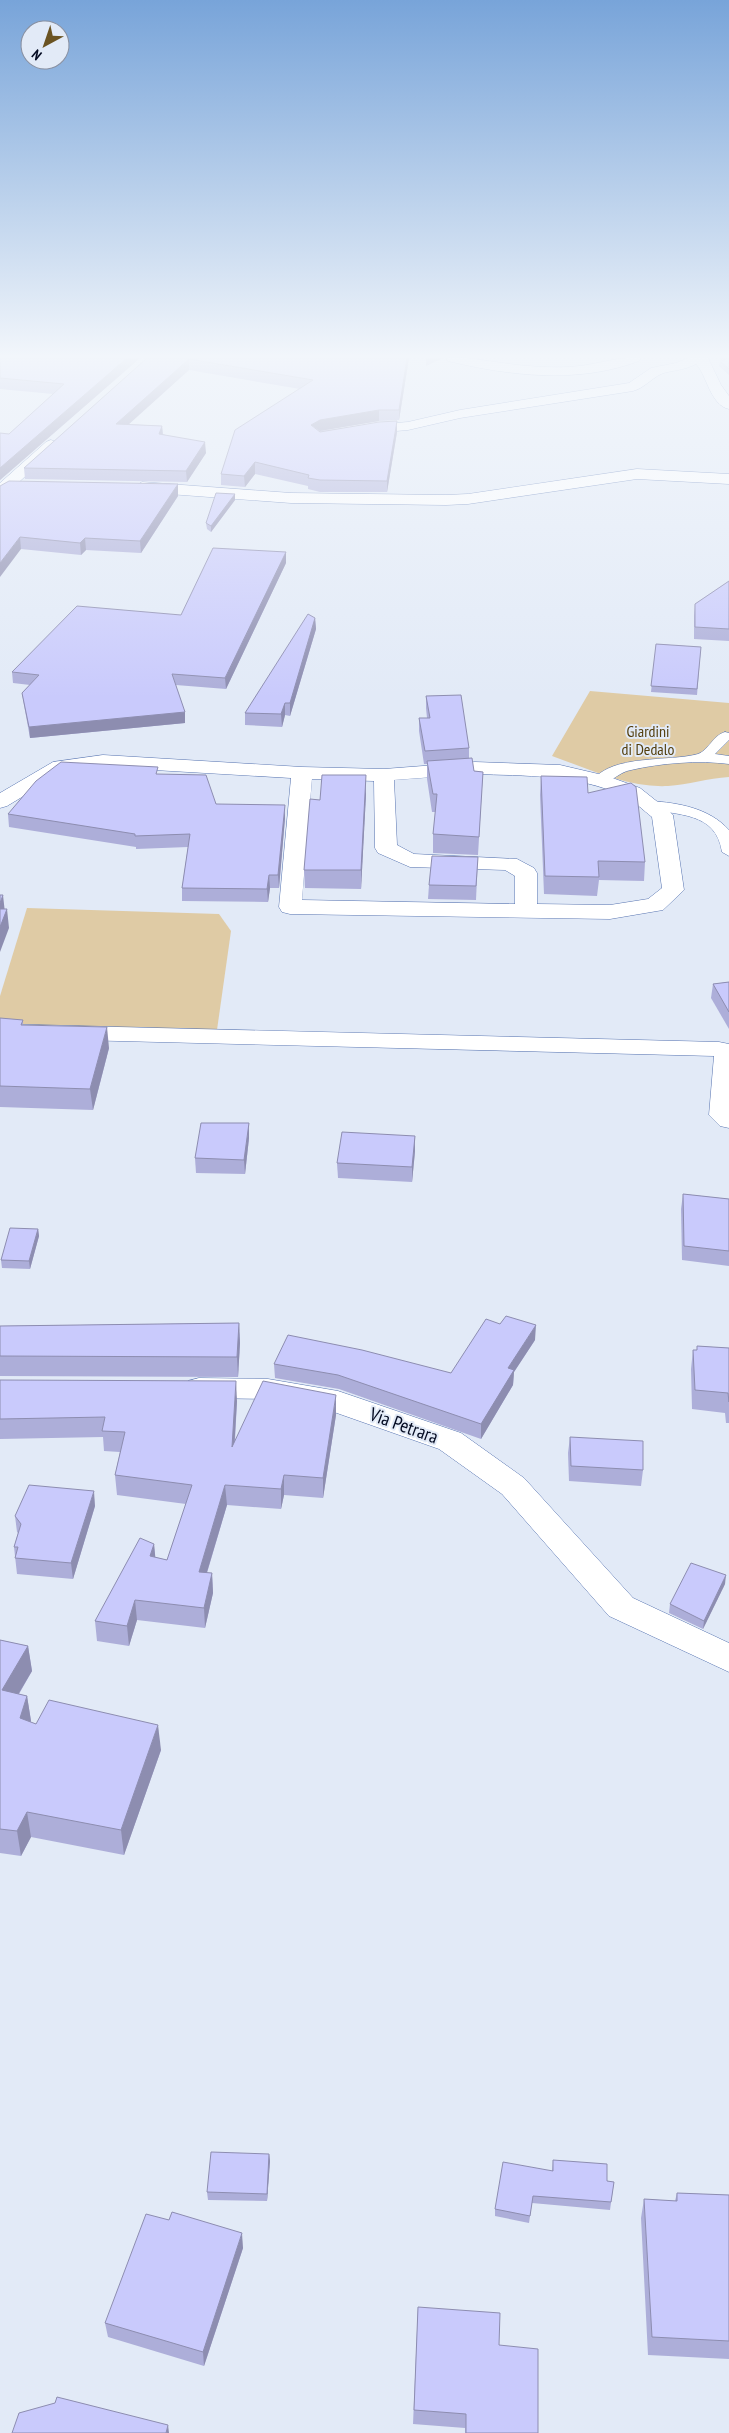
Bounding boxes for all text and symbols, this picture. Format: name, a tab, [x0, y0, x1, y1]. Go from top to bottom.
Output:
north arrow	[20, 20, 70, 70]
text: N	[28, 46, 45, 64]
park label: Giardini di Dedalo	[622, 721, 674, 759]
street label: Via Petrara	[365, 1401, 442, 1448]

